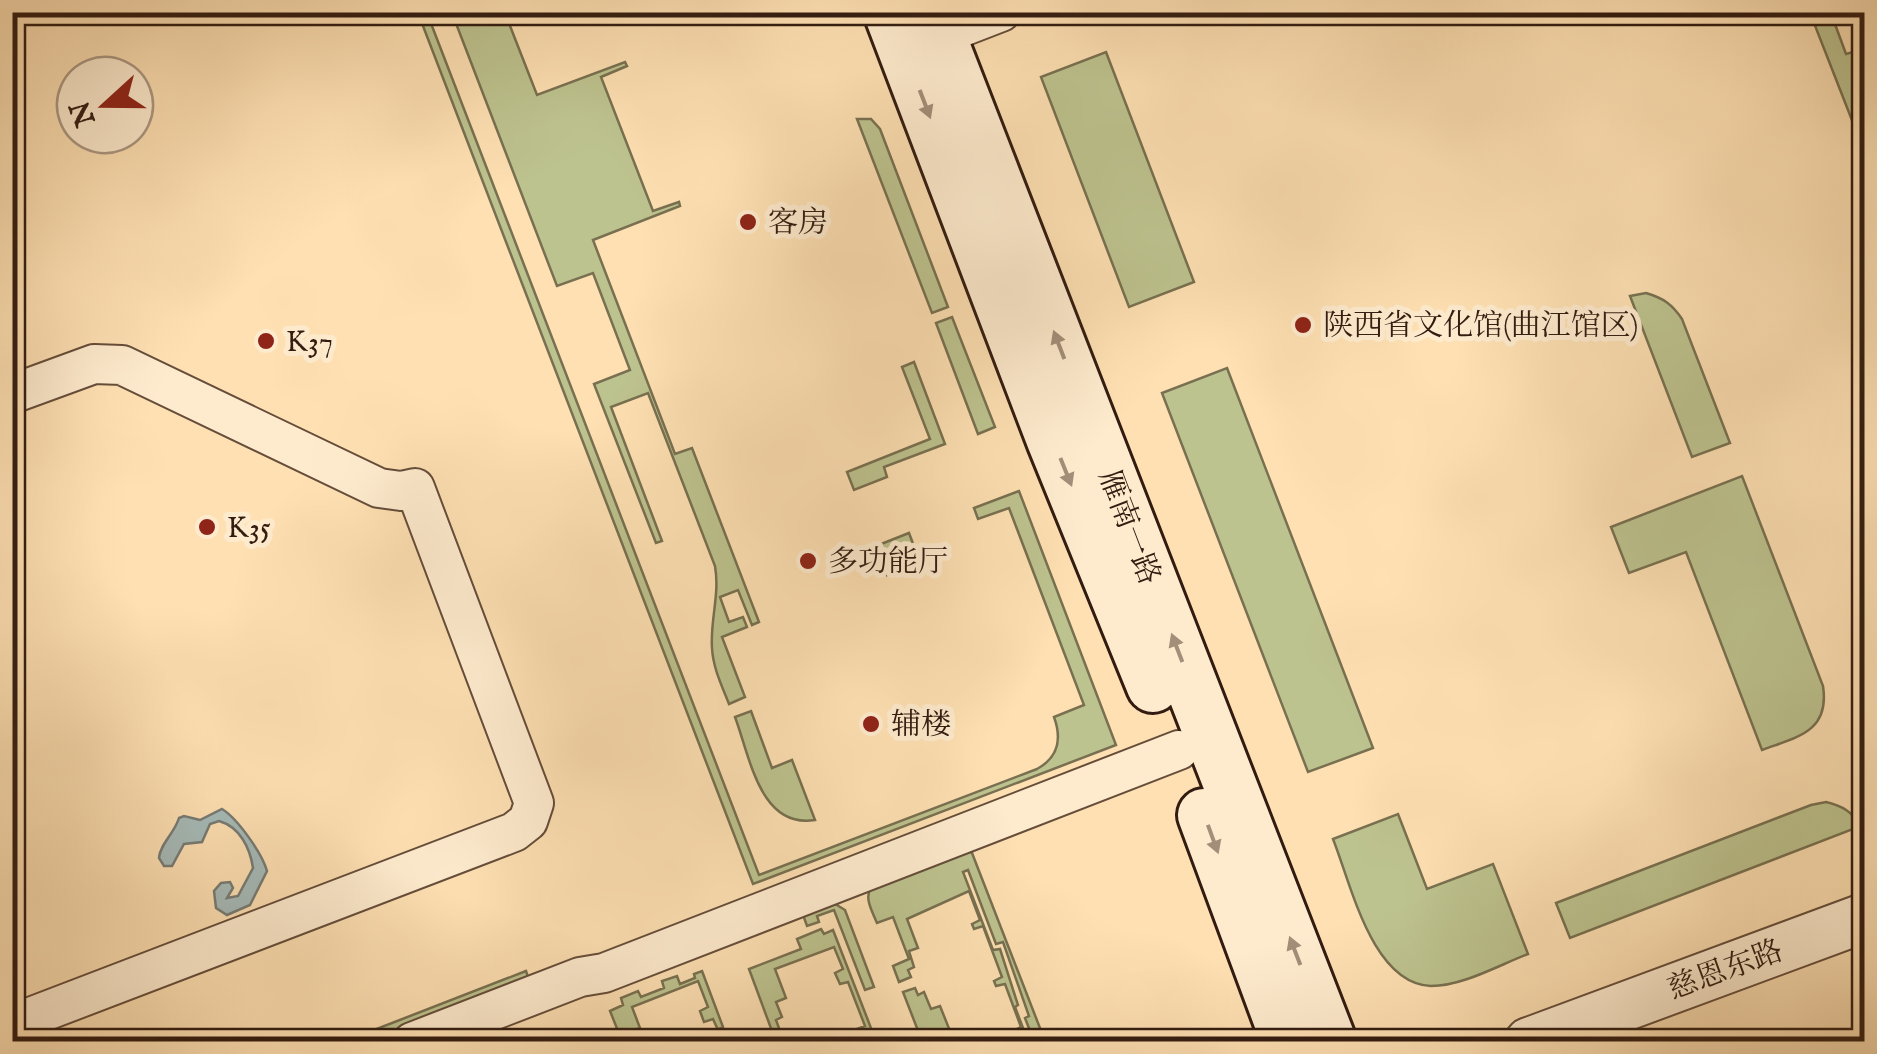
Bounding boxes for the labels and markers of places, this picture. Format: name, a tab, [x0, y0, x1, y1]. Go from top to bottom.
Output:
place label: 客房	[768, 205, 828, 243]
marker: 客房	[737, 211, 759, 233]
place label: 陕西省文化馆(曲江馆区)	[1323, 308, 1638, 346]
marker: 陕西省文化馆(曲江馆区)	[1292, 314, 1314, 336]
place label: K37	[286, 324, 333, 362]
marker: K37	[255, 330, 277, 352]
place label: K35	[227, 510, 271, 548]
marker: K35	[196, 516, 218, 538]
place label: 多功能厅	[828, 544, 948, 582]
marker: 多功能厅	[797, 550, 819, 572]
place label: 辅楼	[891, 707, 951, 745]
marker: 辅楼	[860, 713, 882, 735]

